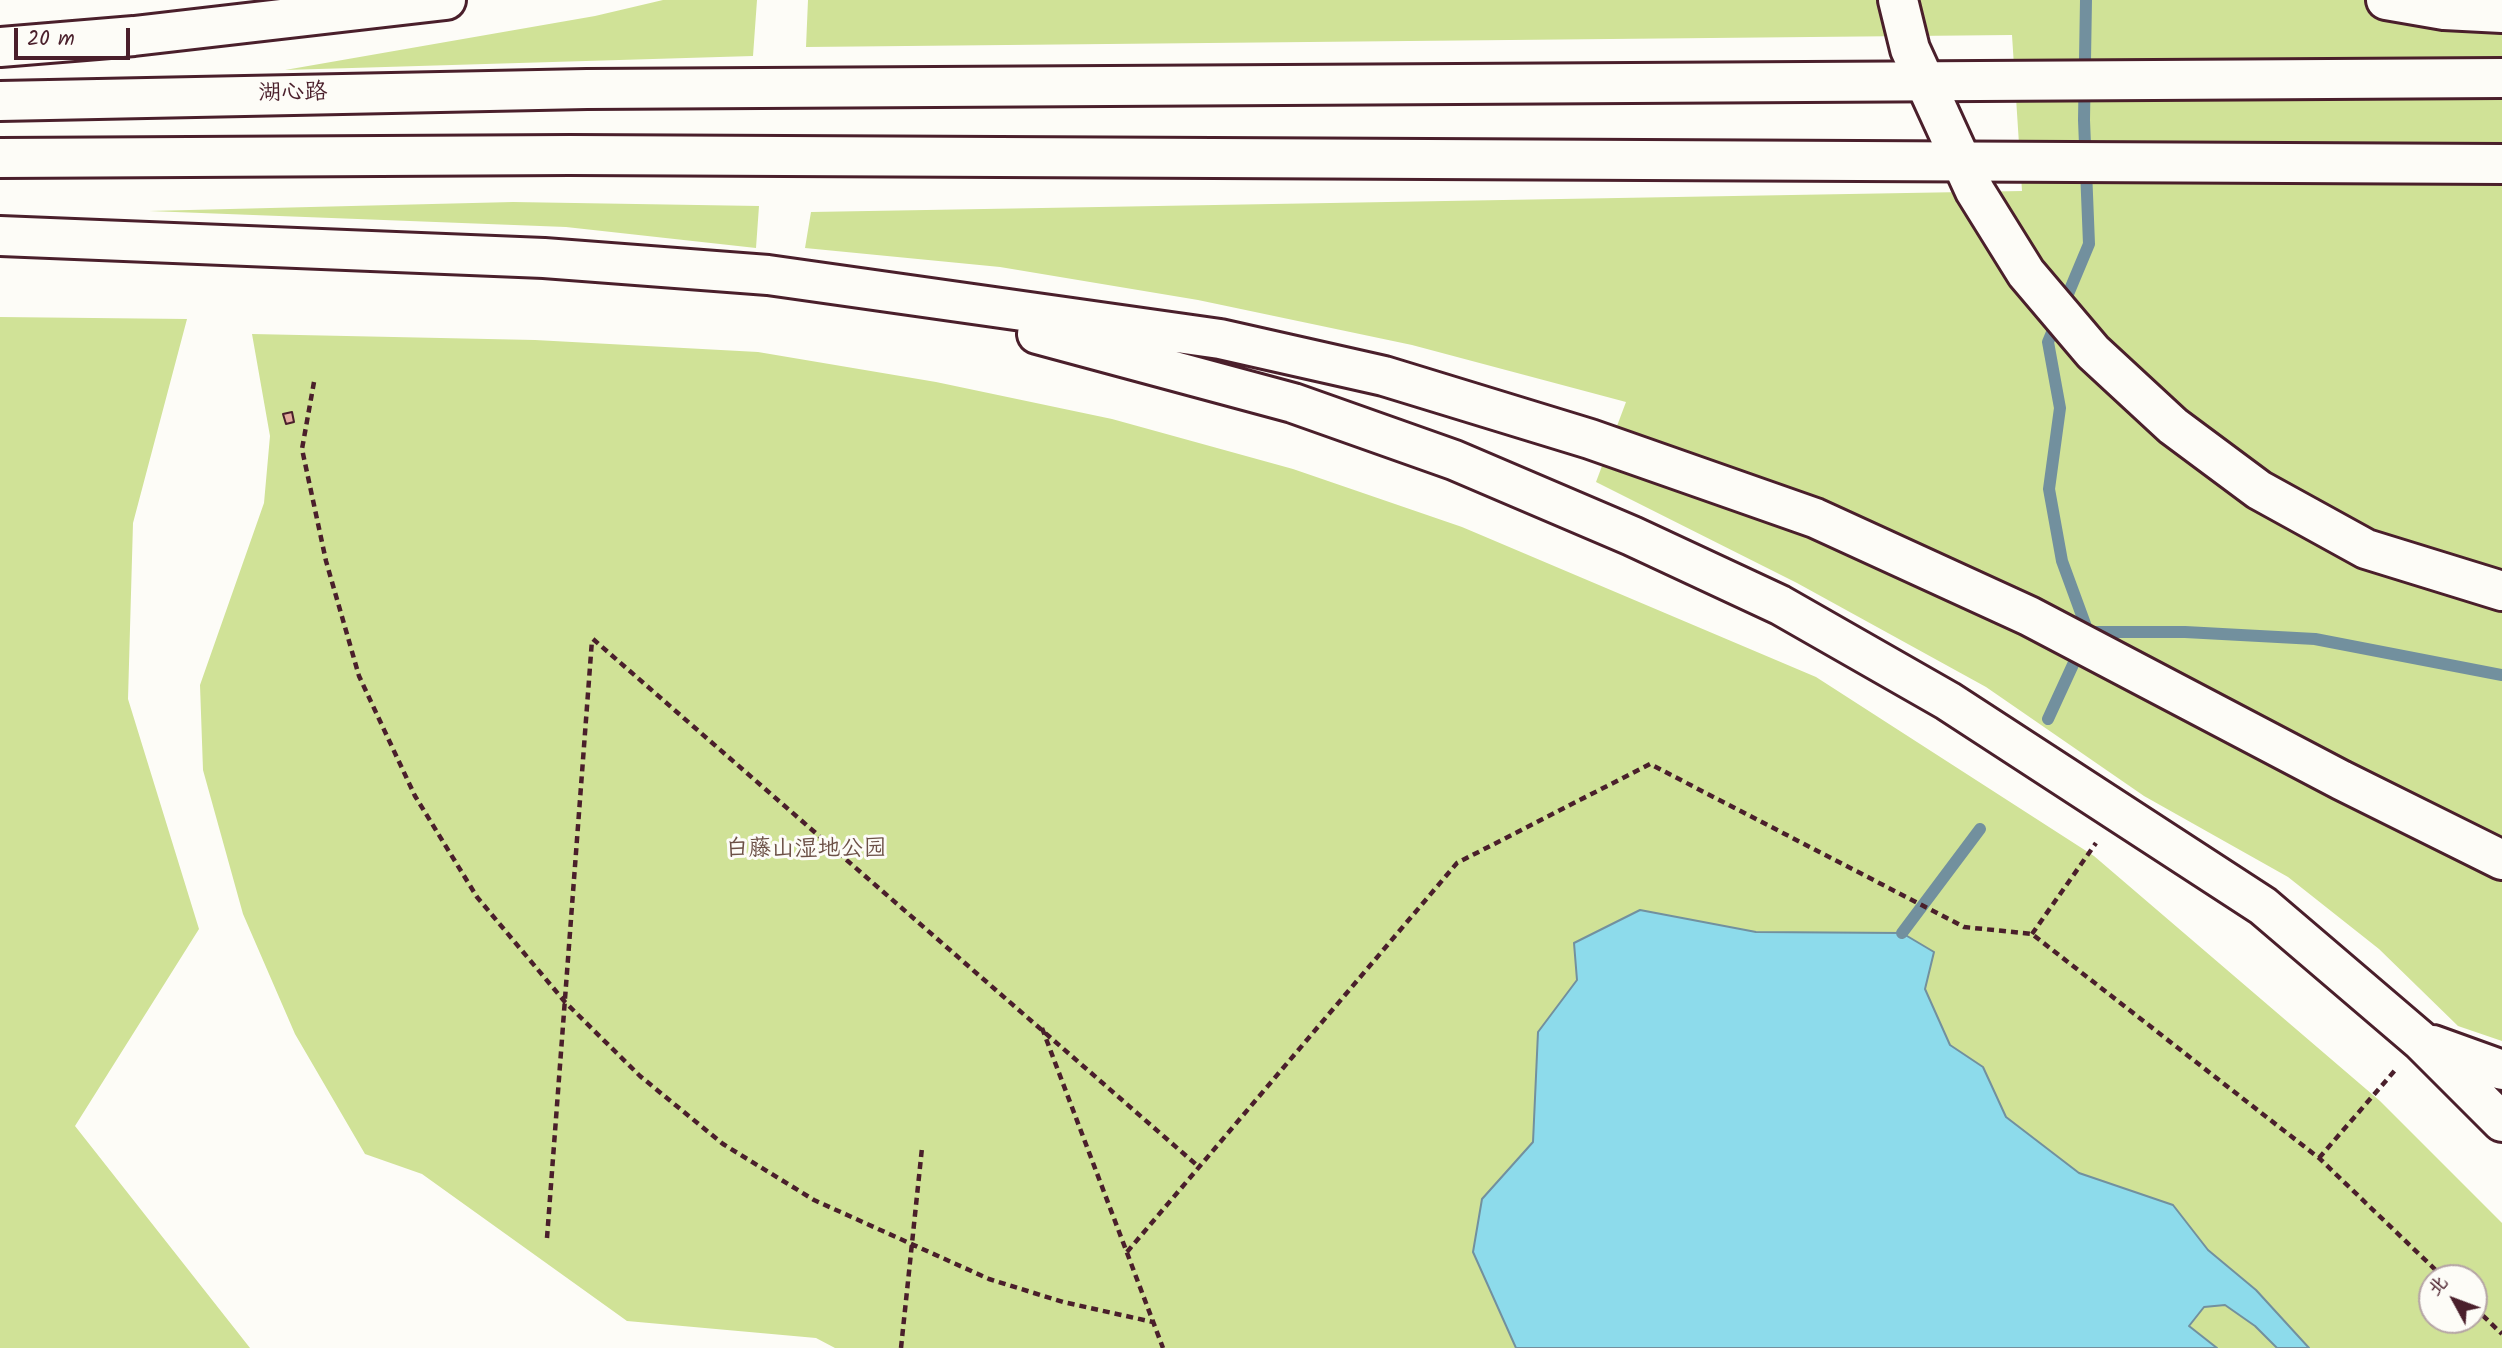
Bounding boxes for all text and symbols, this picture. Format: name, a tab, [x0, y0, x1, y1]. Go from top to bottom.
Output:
scale bar	[18, 14, 133, 58]
text: 20 m	[27, 23, 75, 56]
street label: 湖心路	[258, 81, 328, 109]
park label: 白藤山湿地公园	[726, 837, 886, 865]
north arrow	[2418, 1264, 2488, 1334]
text: 北	[2421, 1270, 2456, 1304]

